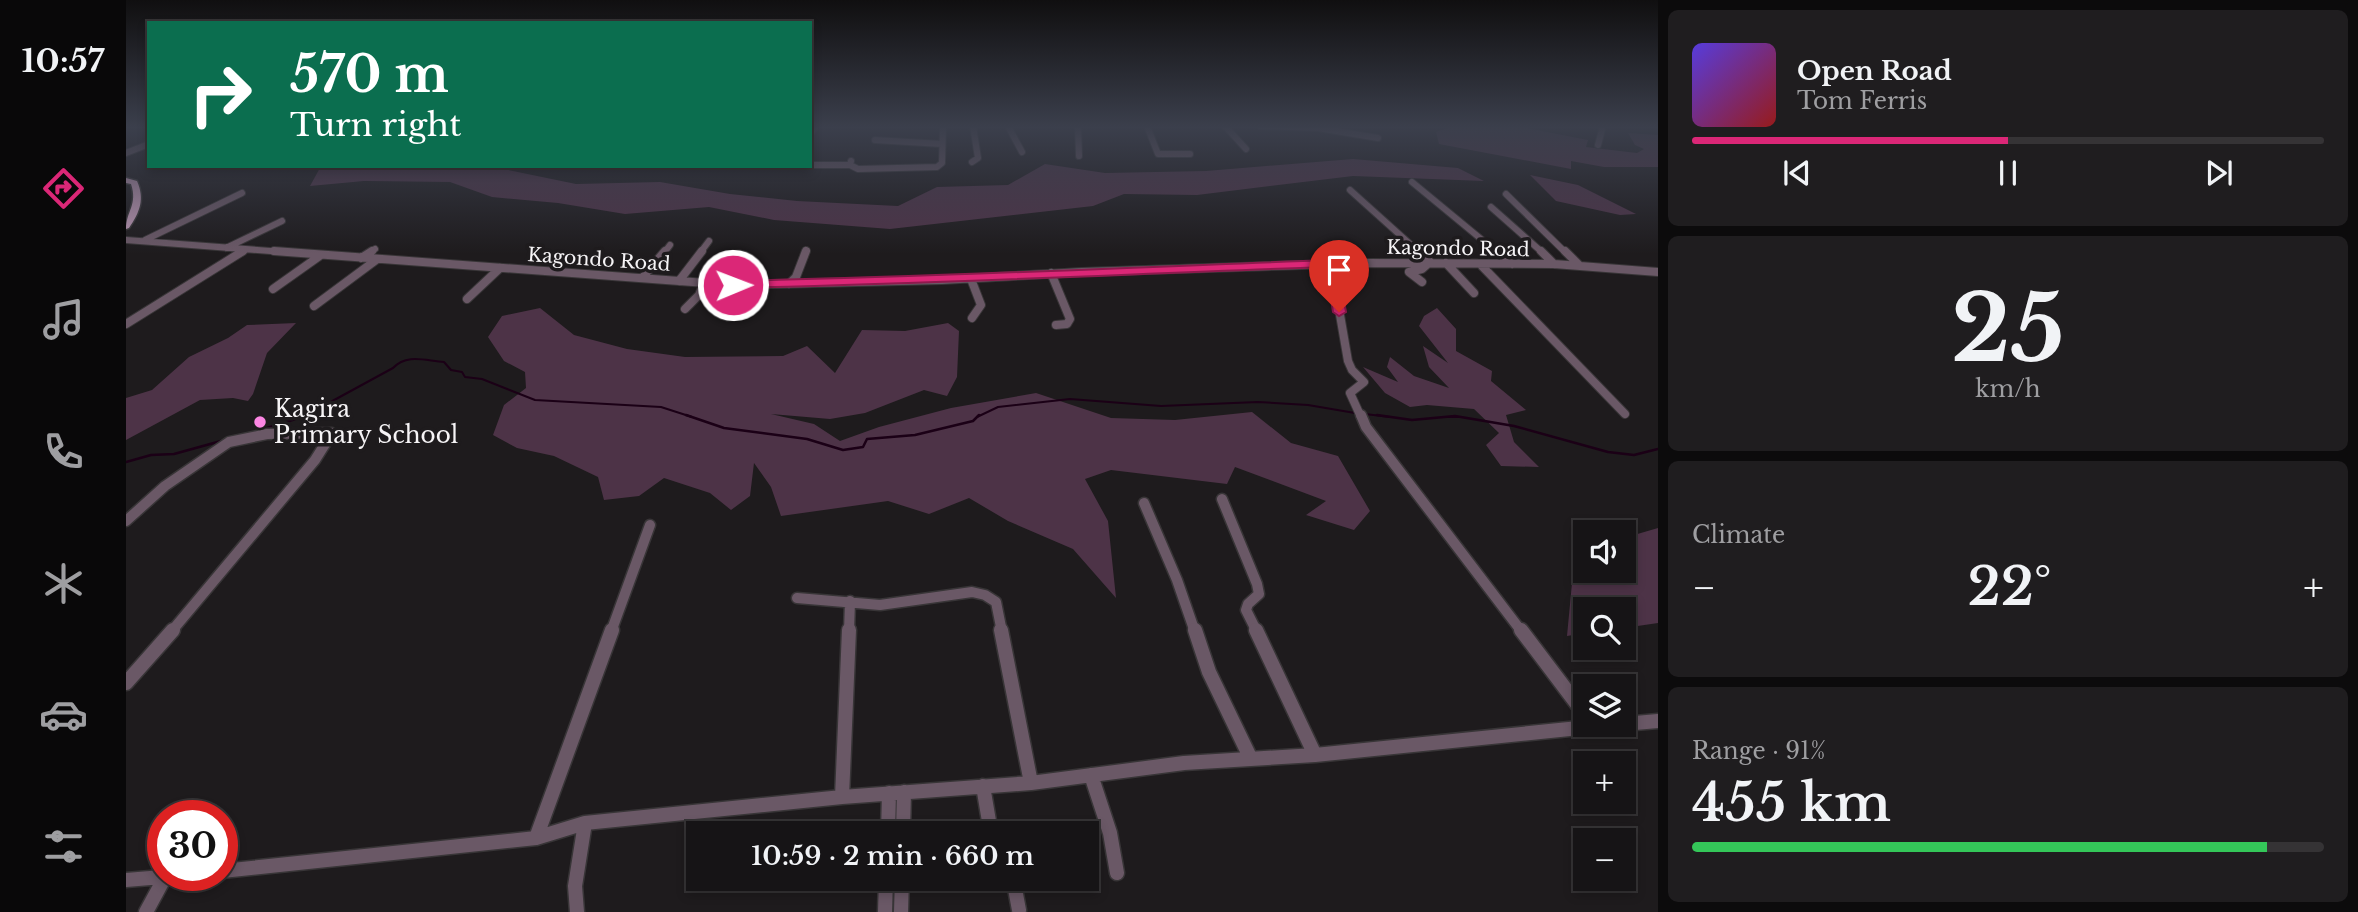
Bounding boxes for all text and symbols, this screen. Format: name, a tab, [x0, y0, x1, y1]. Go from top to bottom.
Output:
text: 10:57	[22, 41, 104, 81]
text: 570 m	[290, 44, 449, 105]
icon: right	[175, 49, 266, 140]
text: Open Road	[1797, 55, 1952, 87]
text: Tom Ferris	[1797, 87, 1927, 115]
text: Turn right	[290, 105, 461, 145]
icon: previous	[1778, 154, 1816, 192]
icon: pause	[1989, 154, 2027, 192]
icon: next	[2200, 154, 2238, 192]
icon: directions	[39, 164, 88, 213]
street label: Kagondo Road	[1386, 236, 1530, 261]
pin	[1309, 240, 1369, 312]
street label: Kagondo Road	[527, 243, 671, 276]
position arrow	[696, 248, 770, 322]
icon: arrive	[1320, 251, 1358, 289]
text: 25	[1951, 273, 2065, 386]
icon: music	[39, 295, 88, 344]
text: km/h	[1975, 375, 2041, 403]
place label: Kagira Primary School	[274, 395, 458, 449]
marker: Kagira Primary School	[252, 414, 268, 430]
icon: phone	[39, 427, 88, 476]
map controls	[1573, 520, 1636, 891]
button: sound	[1573, 520, 1636, 583]
text: Climate	[1692, 521, 1785, 549]
text: 22°	[1968, 555, 2052, 619]
icon: climate	[39, 559, 88, 608]
text: −	[1692, 564, 1716, 611]
text: +	[2303, 564, 2324, 611]
button: search	[1573, 597, 1636, 660]
button: layers	[1573, 674, 1636, 737]
icon: car	[39, 690, 88, 739]
text: Range · 91%	[1692, 737, 1826, 765]
button: +	[1573, 751, 1636, 814]
text: 455 km	[1692, 771, 1891, 835]
speed limit sign: 30	[147, 800, 238, 891]
icon: filters	[39, 822, 88, 871]
button: −	[1573, 828, 1636, 891]
text: 10:59 · 2 min · 660 m	[751, 840, 1034, 872]

